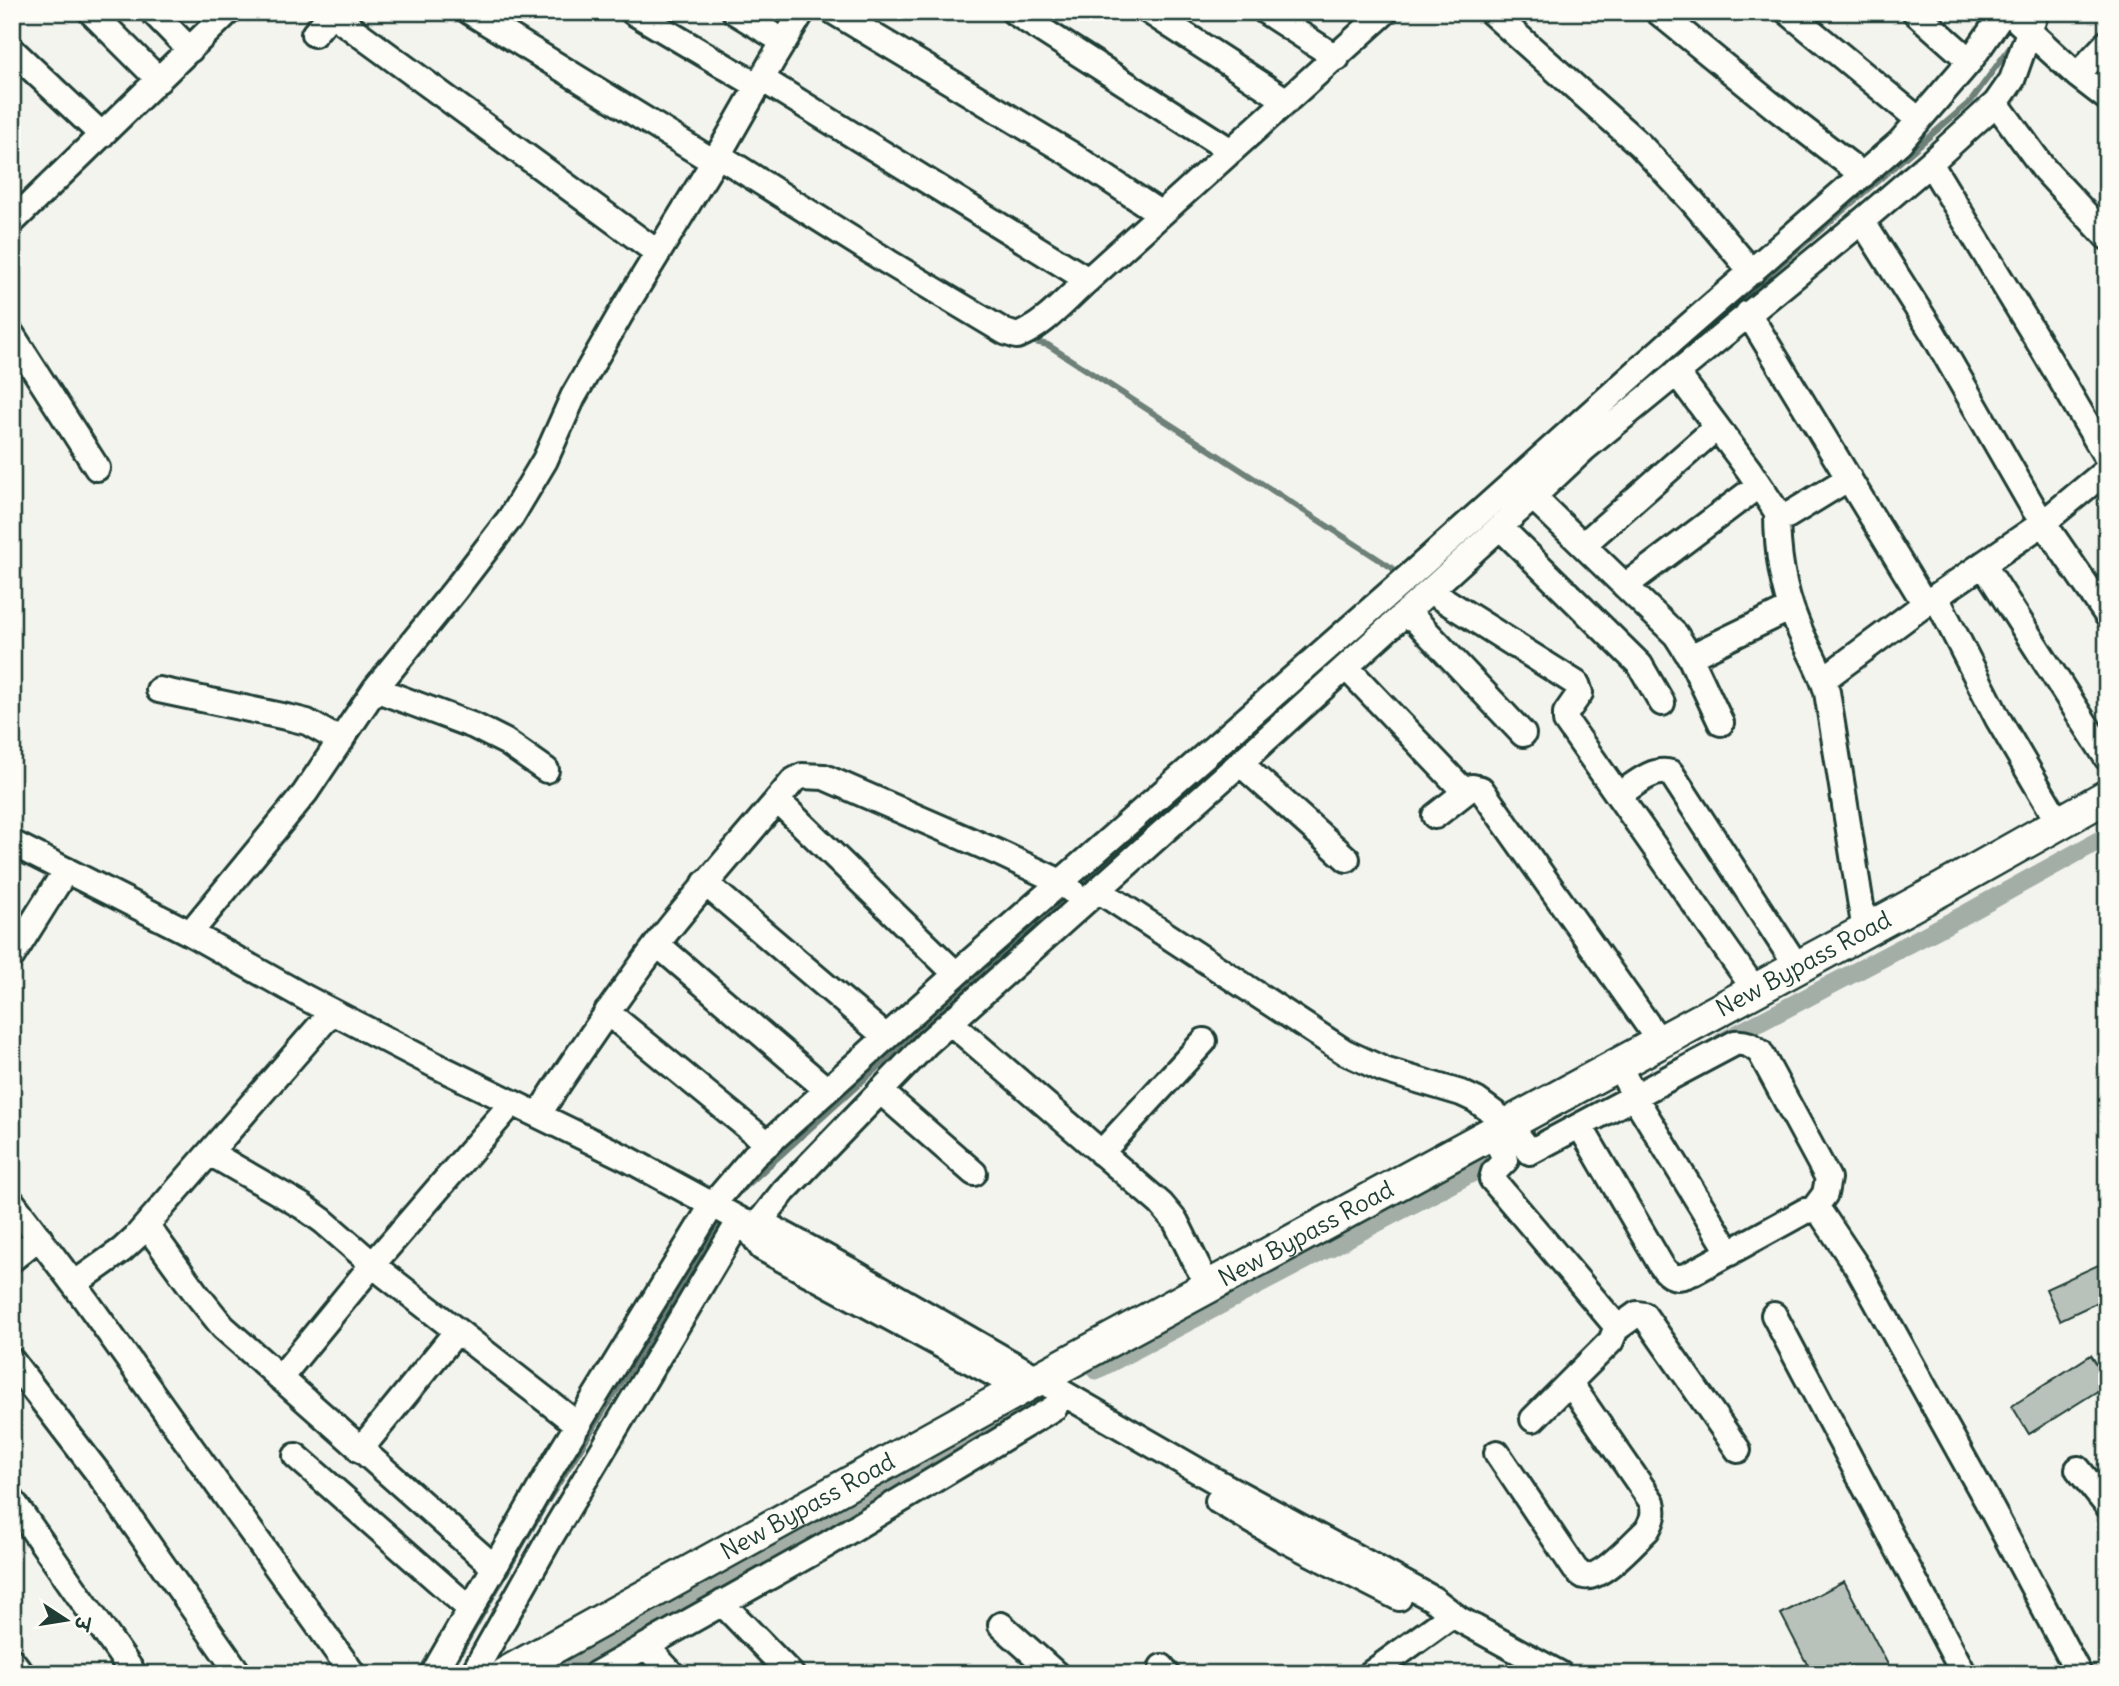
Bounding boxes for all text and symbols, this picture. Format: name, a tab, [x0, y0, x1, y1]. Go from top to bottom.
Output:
street label: New Bypass Road	[1710, 904, 1896, 1023]
street label: New Bypass Road	[1213, 1173, 1398, 1292]
street label: New Bypass Road	[715, 1445, 900, 1566]
north arrow	[32, 1584, 102, 1654]
text: उ	[69, 1613, 96, 1635]

